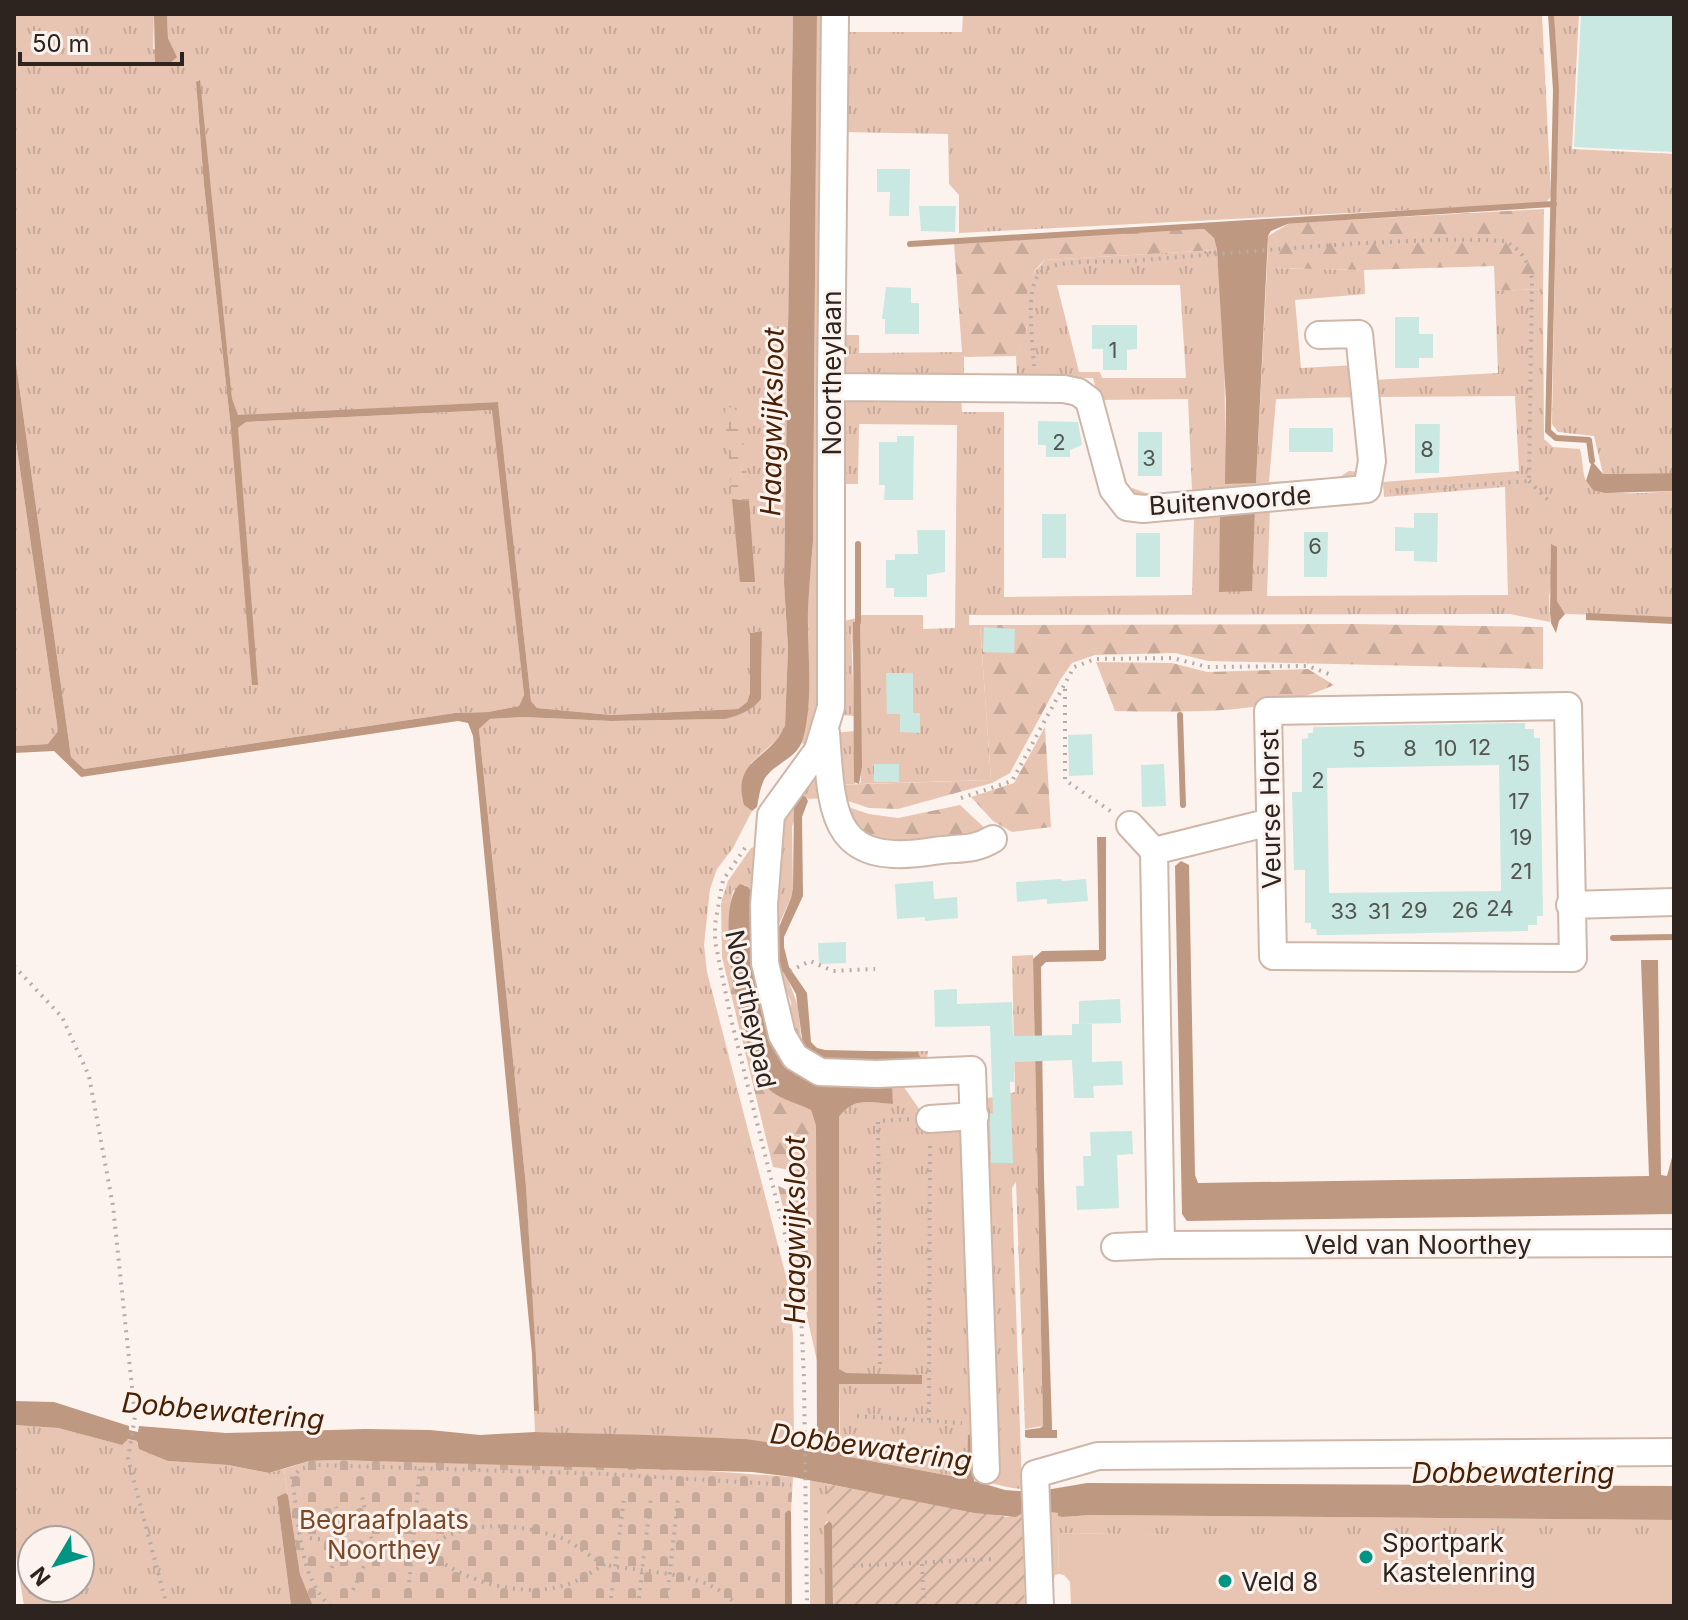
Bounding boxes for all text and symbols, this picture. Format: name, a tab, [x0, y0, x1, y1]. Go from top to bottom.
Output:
scale bar	[20, 16, 182, 66]
text: 50 m	[32, 29, 90, 58]
street label: Noortheylaan	[816, 290, 847, 456]
water label: Haagwijksloot	[753, 327, 791, 517]
house number: 1	[1109, 337, 1117, 363]
house number: 2	[1052, 429, 1066, 455]
house number: 8	[1420, 436, 1434, 462]
house number: 3	[1142, 445, 1156, 471]
street label: Buitenvoorde	[1148, 479, 1312, 521]
house number: 6	[1308, 533, 1322, 559]
street label: Veurse Horst	[1253, 729, 1287, 889]
house number: 12	[1469, 734, 1491, 760]
house number: 8	[1403, 735, 1417, 761]
house number: 10	[1435, 735, 1457, 761]
house number: 5	[1352, 736, 1366, 762]
house number: 15	[1508, 750, 1530, 776]
house number: 2	[1311, 767, 1325, 793]
house number: 17	[1508, 788, 1530, 814]
house number: 19	[1510, 824, 1532, 850]
house number: 21	[1510, 858, 1532, 884]
house number: 24	[1486, 895, 1514, 921]
house number: 29	[1400, 897, 1428, 923]
house number: 26	[1451, 897, 1479, 923]
house number: 33	[1330, 898, 1358, 924]
house number: 31	[1368, 898, 1390, 924]
street label: Noortheypad	[719, 927, 783, 1091]
water label: Haagwijksloot	[778, 1135, 812, 1324]
street label: Veld van Noorthey	[1304, 1229, 1532, 1260]
water label: Dobbewatering	[120, 1385, 326, 1437]
water label: Dobbewatering	[768, 1416, 974, 1478]
water label: Dobbewatering	[1411, 1456, 1615, 1490]
park label: Begraafplaats Noorthey	[299, 1504, 469, 1565]
north arrow	[16, 1524, 96, 1604]
place label: Sportpark Kastelenring	[1382, 1527, 1536, 1588]
marker: Sportpark Kastelenring	[1357, 1548, 1375, 1566]
text: N	[25, 1562, 56, 1591]
place label: Veld 8	[1241, 1566, 1318, 1597]
marker: Veld 8	[1216, 1572, 1234, 1590]

